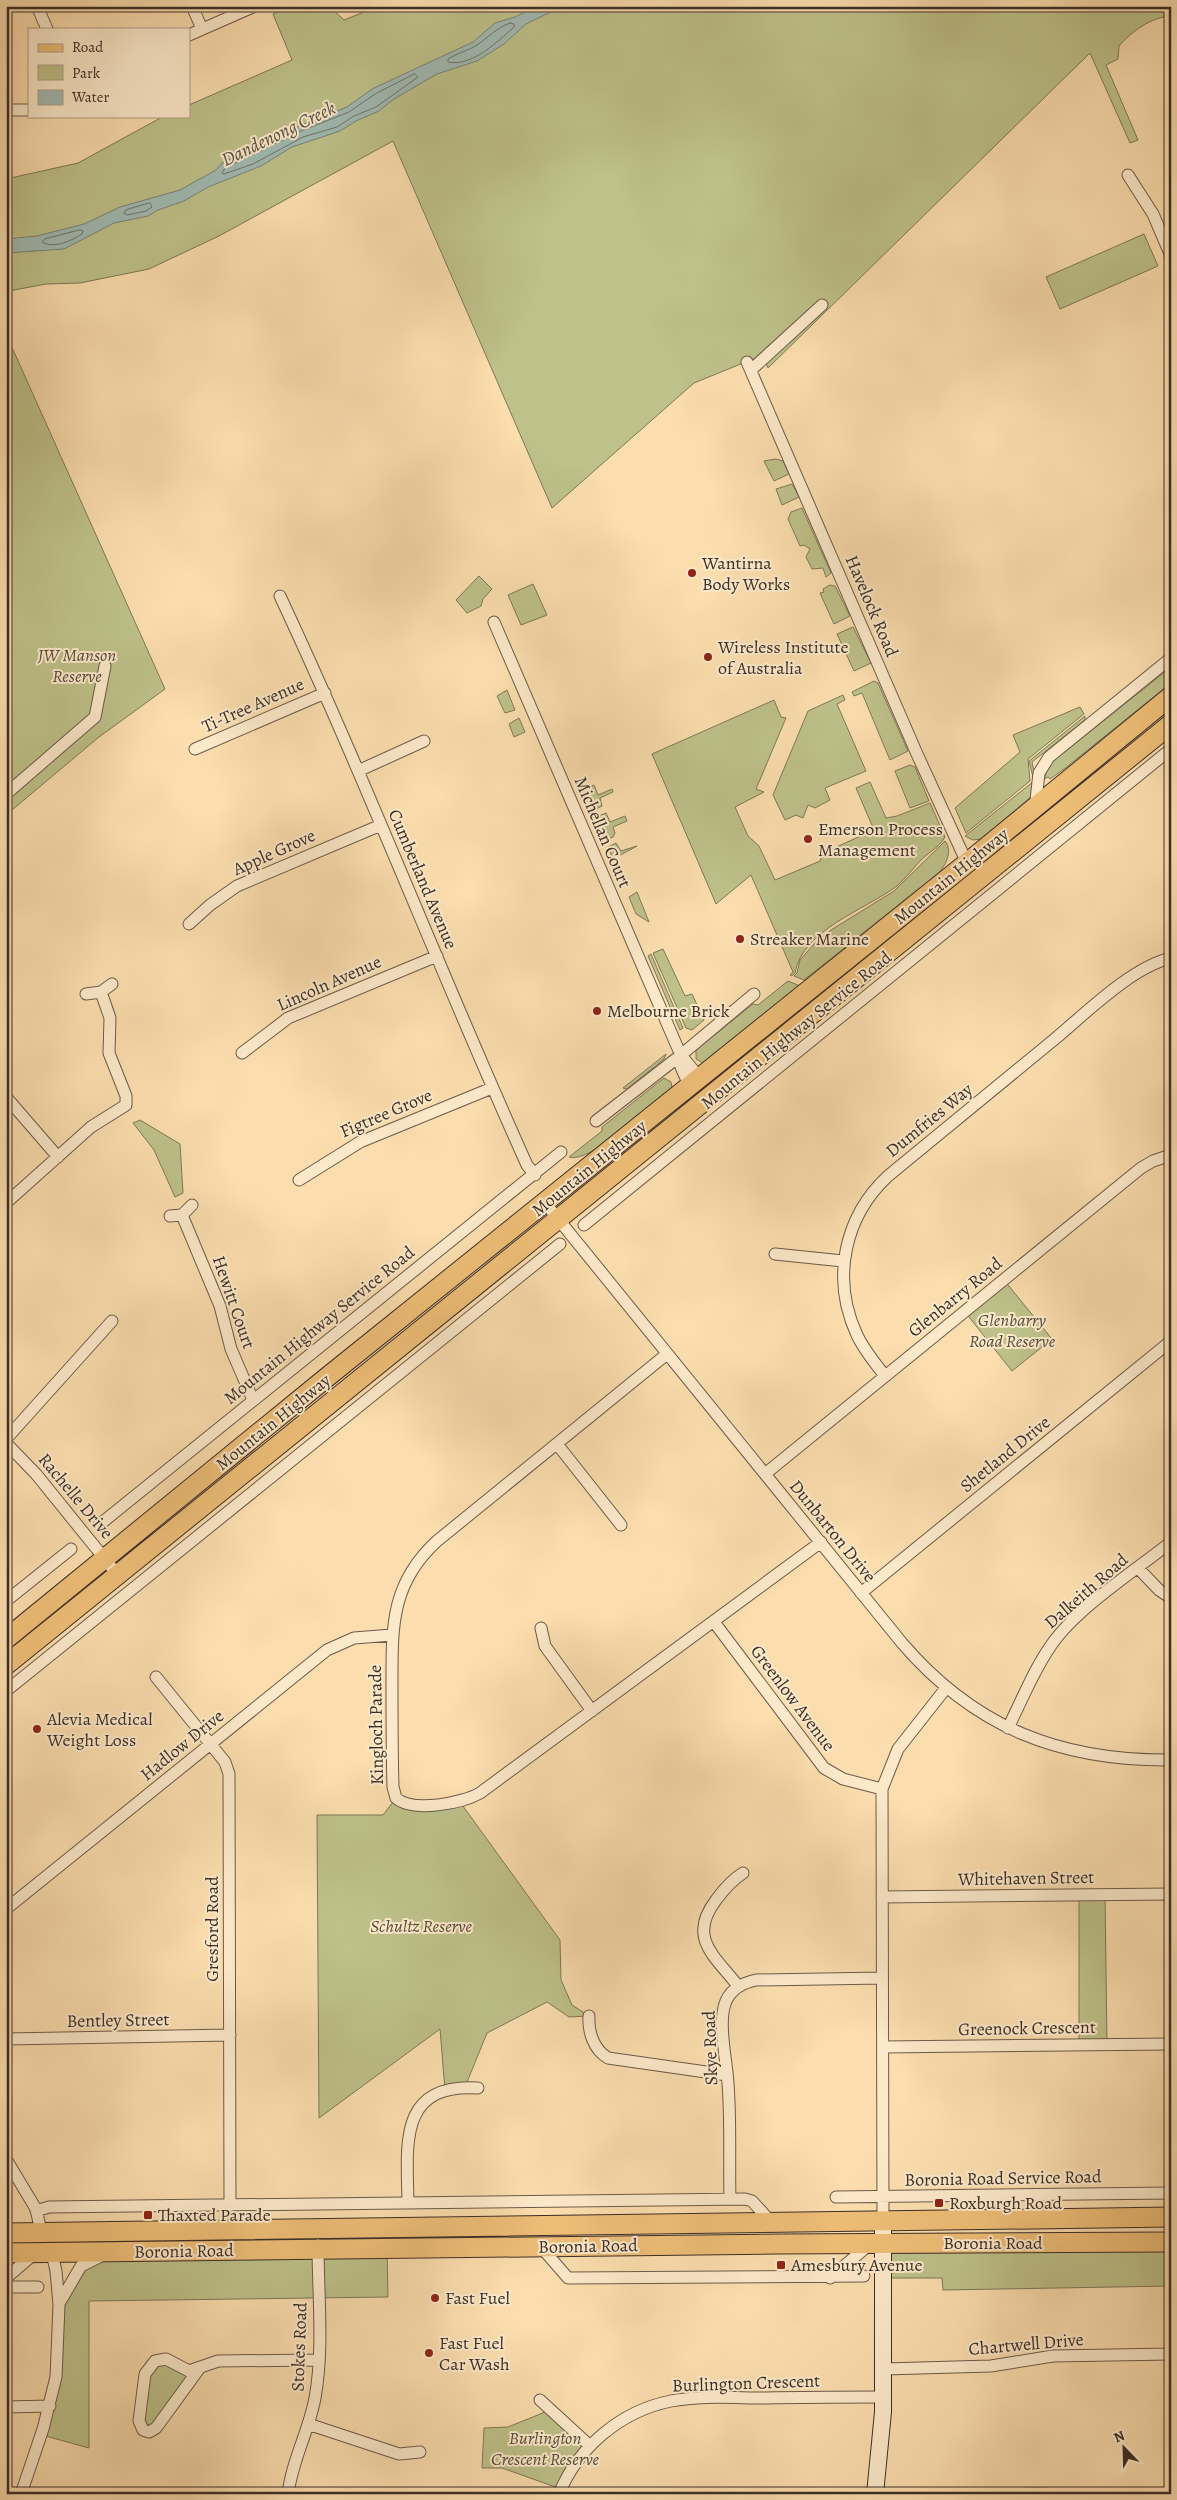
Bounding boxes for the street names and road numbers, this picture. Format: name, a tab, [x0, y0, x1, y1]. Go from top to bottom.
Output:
street label: Havelock Road	[840, 552, 904, 661]
street label: Ti-Tree Avenue	[198, 672, 308, 738]
street label: Michellan Court	[569, 773, 637, 891]
street label: Cumberland Avenue	[383, 805, 463, 953]
street label: Mountain Highway	[888, 822, 1014, 930]
street label: Apple Grove	[228, 823, 319, 881]
street label: Mountain Highway Service Road	[696, 945, 897, 1115]
street label: Lincoln Avenue	[273, 949, 385, 1017]
street label: Dumfries Way	[880, 1077, 978, 1163]
street label: Figtree Grove	[336, 1083, 436, 1143]
street label: Mountain Highway	[526, 1114, 652, 1222]
street label: Mountain Highway Service Road	[219, 1240, 420, 1410]
street label: Glenbarry Road	[903, 1251, 1007, 1342]
street label: Hewitt Court	[207, 1252, 261, 1352]
street label: Mountain Highway	[210, 1368, 336, 1476]
street label: Shetland Drive	[955, 1410, 1055, 1498]
street label: Rachelle Drive	[33, 1448, 119, 1544]
street label: Dunbarton Drive	[784, 1475, 882, 1587]
street label: Dalkeith Road	[1039, 1548, 1133, 1634]
street label: Greenlow Avenue	[745, 1640, 841, 1756]
street label: Kingloch Parade	[363, 1665, 389, 1785]
street label: Hadlow Drive	[135, 1704, 229, 1786]
street label: Whitehaven Street	[957, 1865, 1094, 1891]
street label: Gresford Road	[200, 1876, 224, 1982]
street label: Bentley Street	[66, 2007, 170, 2033]
street label: Skye Road	[697, 2010, 723, 2086]
street label: Greenock Crescent	[958, 2015, 1096, 2041]
street label: Boronia Road Service Road	[904, 2164, 1102, 2192]
street label: Boronia Road	[943, 2231, 1043, 2255]
street label: Boronia Road	[538, 2233, 638, 2259]
street label: Boronia Road	[134, 2238, 234, 2264]
street label: Stokes Road	[285, 2302, 313, 2392]
street label: Chartwell Drive	[968, 2327, 1084, 2361]
street label: Burlington Crescent	[672, 2368, 821, 2398]

